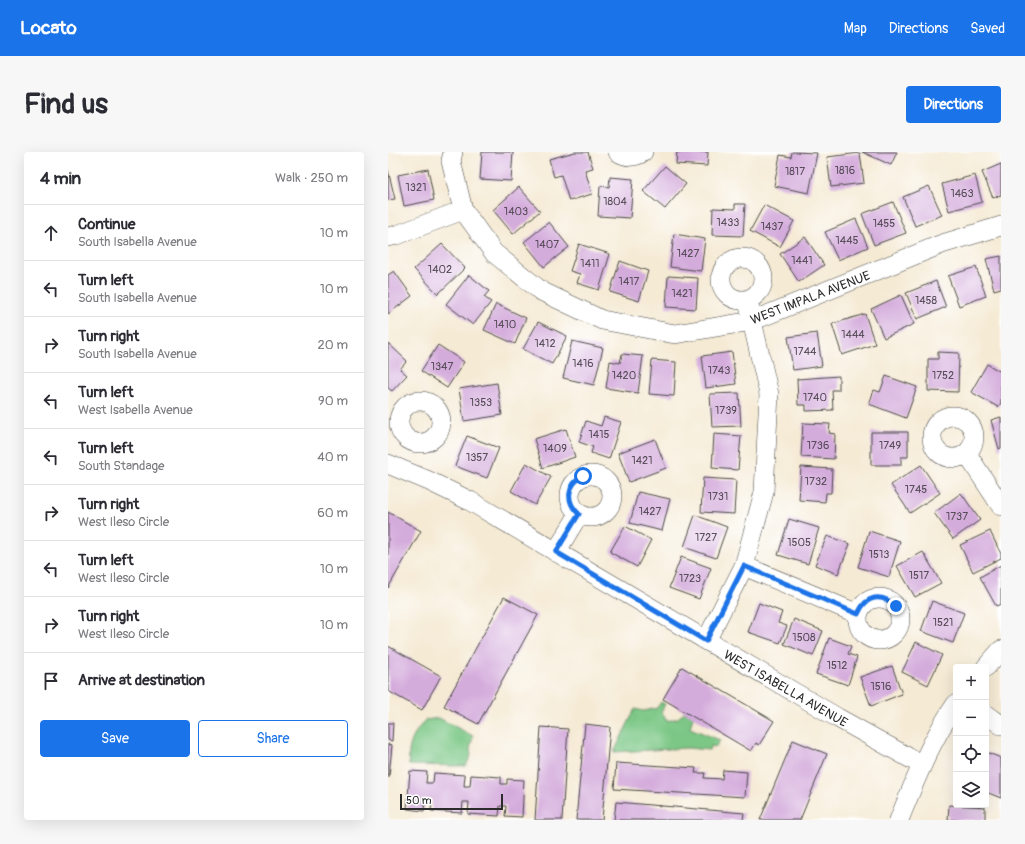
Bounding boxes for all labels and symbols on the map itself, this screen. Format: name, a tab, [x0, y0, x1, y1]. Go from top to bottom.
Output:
house number: 1816	[835, 164, 855, 177]
house number: 1817	[785, 165, 805, 178]
house number: 1321	[406, 181, 426, 194]
house number: 1463	[950, 187, 974, 200]
house number: 1804	[603, 195, 627, 208]
house number: 1403	[504, 205, 528, 218]
house number: 1433	[717, 216, 739, 229]
house number: 1455	[873, 217, 895, 230]
house number: 1437	[761, 220, 783, 233]
house number: 1445	[835, 234, 859, 247]
house number: 1407	[535, 238, 559, 251]
house number: 1427	[677, 247, 700, 260]
house number: 1441	[791, 254, 813, 267]
house number: 1411	[580, 257, 600, 270]
house number: 1402	[428, 263, 452, 276]
street label: WEST IMPALA AVENUE	[748, 268, 873, 328]
house number: 1417	[619, 275, 640, 288]
house number: 1421	[671, 287, 693, 300]
house number: 1458	[915, 294, 938, 307]
house number: 1410	[494, 318, 516, 331]
house number: 1444	[841, 328, 865, 341]
house number: 1412	[534, 337, 556, 350]
house number: 1744	[794, 345, 817, 358]
house number: 1416	[572, 357, 594, 370]
house number: 1347	[431, 360, 453, 373]
house number: 1743	[708, 364, 730, 377]
house number: 1420	[612, 369, 636, 382]
house number: 1752	[932, 369, 954, 382]
house number: 1740	[803, 391, 827, 404]
house number: 1353	[470, 396, 492, 409]
house number: 1739	[715, 404, 737, 417]
house number: 1415	[589, 428, 610, 441]
house number: 1736	[807, 439, 829, 452]
house number: 1749	[879, 439, 901, 452]
house number: 1409	[543, 442, 567, 455]
house number: 1357	[466, 451, 488, 464]
house number: 1421	[631, 454, 653, 467]
route start	[574, 467, 592, 485]
house number: 1732	[805, 475, 827, 488]
house number: 1745	[905, 483, 927, 496]
house number: 1731	[708, 490, 728, 503]
house number: 1427	[639, 505, 662, 518]
house number: 1737	[946, 510, 968, 523]
house number: 1727	[695, 531, 717, 544]
house number: 1505	[787, 536, 811, 549]
house number: 1513	[869, 548, 889, 561]
house number: 1517	[909, 569, 929, 582]
house number: 1723	[679, 572, 701, 585]
route end	[887, 597, 905, 615]
house number: 1521	[933, 616, 953, 629]
house number: 1508	[792, 631, 816, 644]
street label: WEST ISABELLA AVENUE	[721, 647, 851, 731]
house number: 1512	[827, 659, 847, 672]
house number: 1516	[871, 680, 891, 693]
scale bar	[400, 792, 503, 811]

